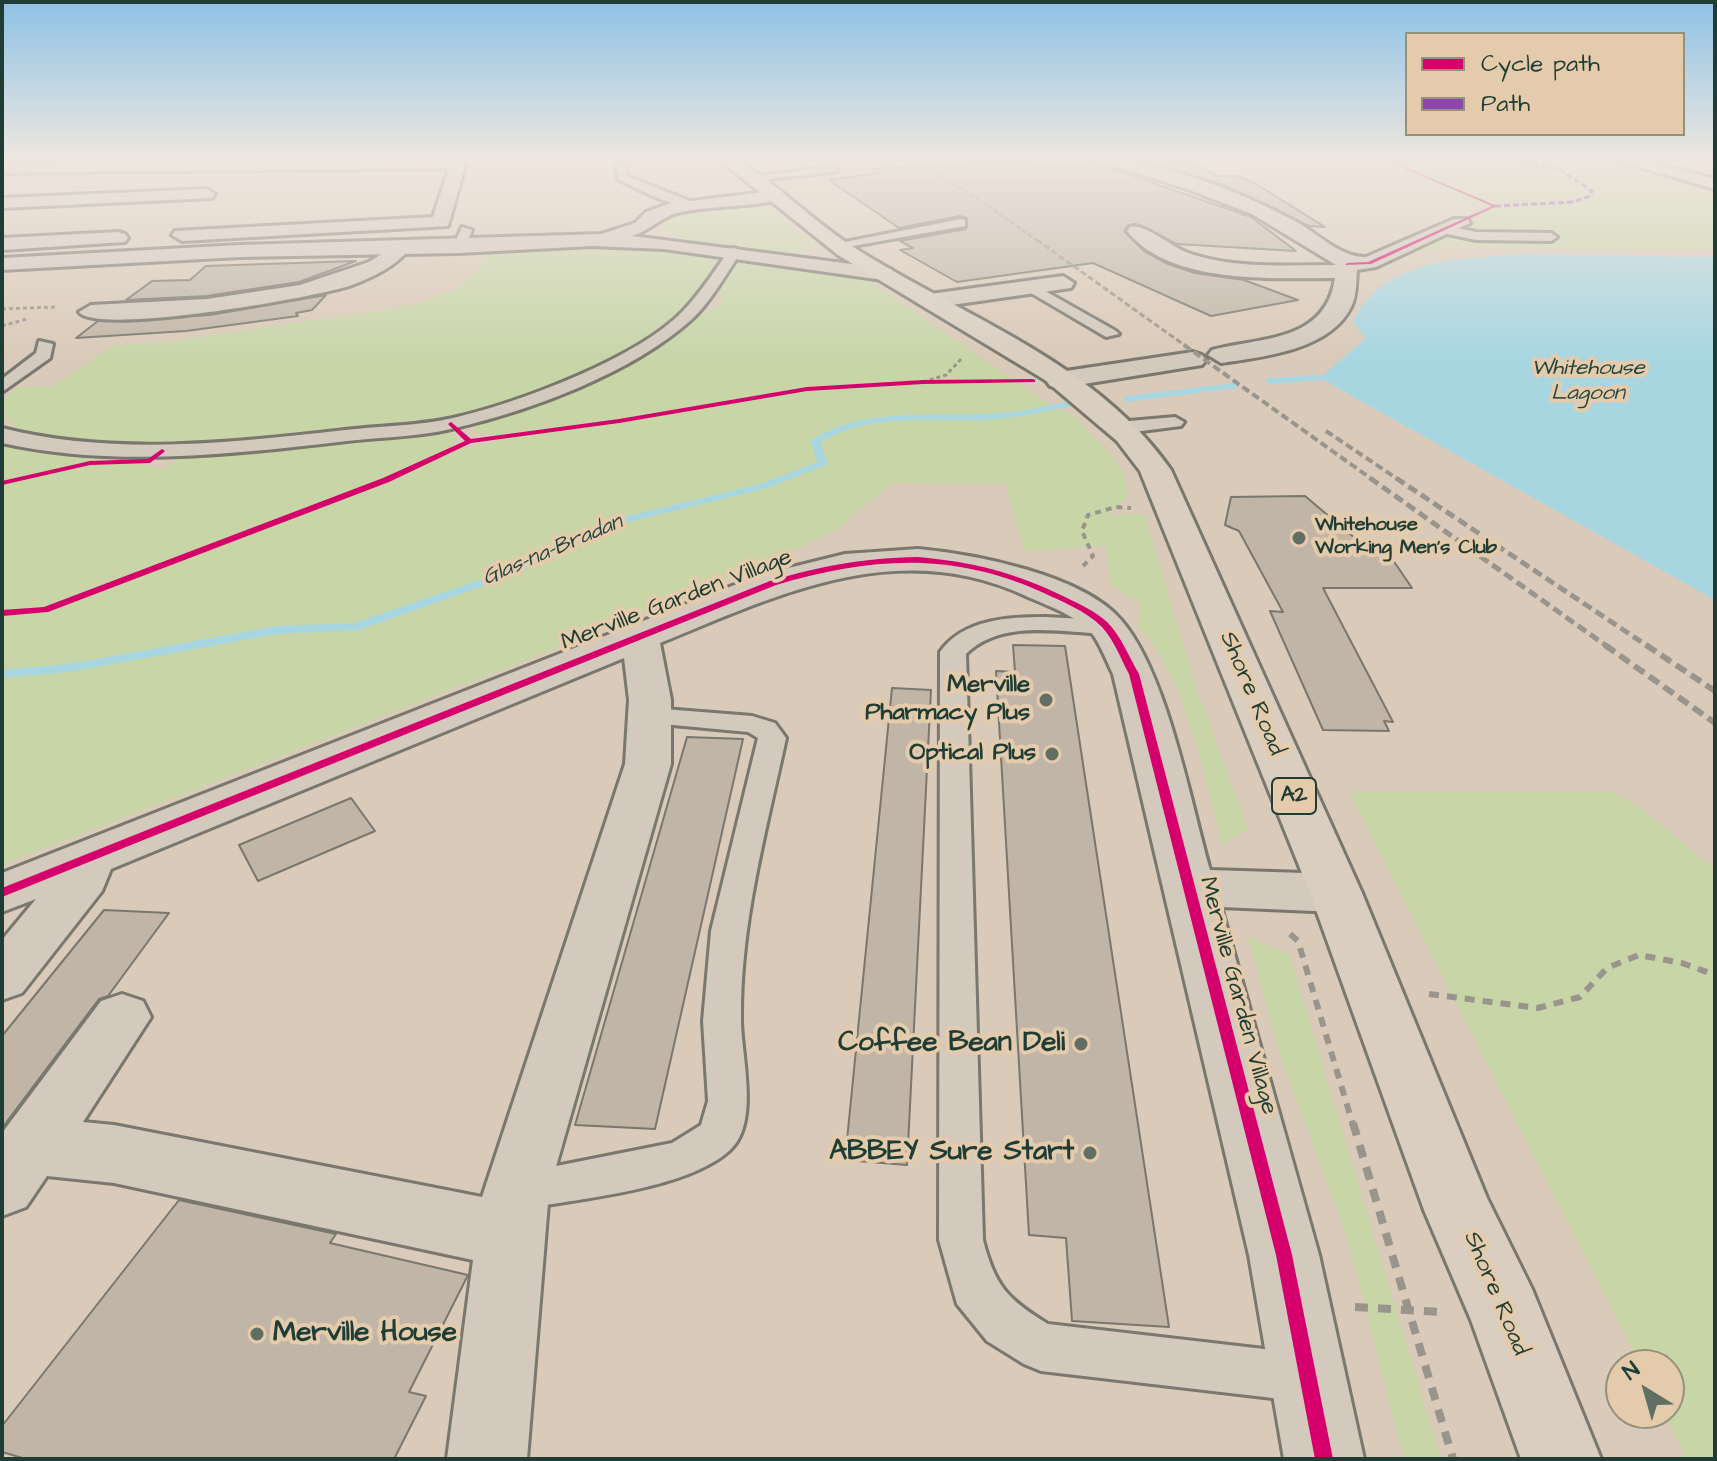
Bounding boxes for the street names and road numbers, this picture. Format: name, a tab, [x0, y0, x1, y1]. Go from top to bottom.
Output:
street label: Merville Garden Village	[557, 544, 797, 658]
street label: Shore Road	[1212, 628, 1290, 760]
road number: A2	[1272, 778, 1316, 814]
street label: Merville Garden Village	[1191, 874, 1283, 1118]
street label: Shore Road	[1456, 1228, 1534, 1360]

